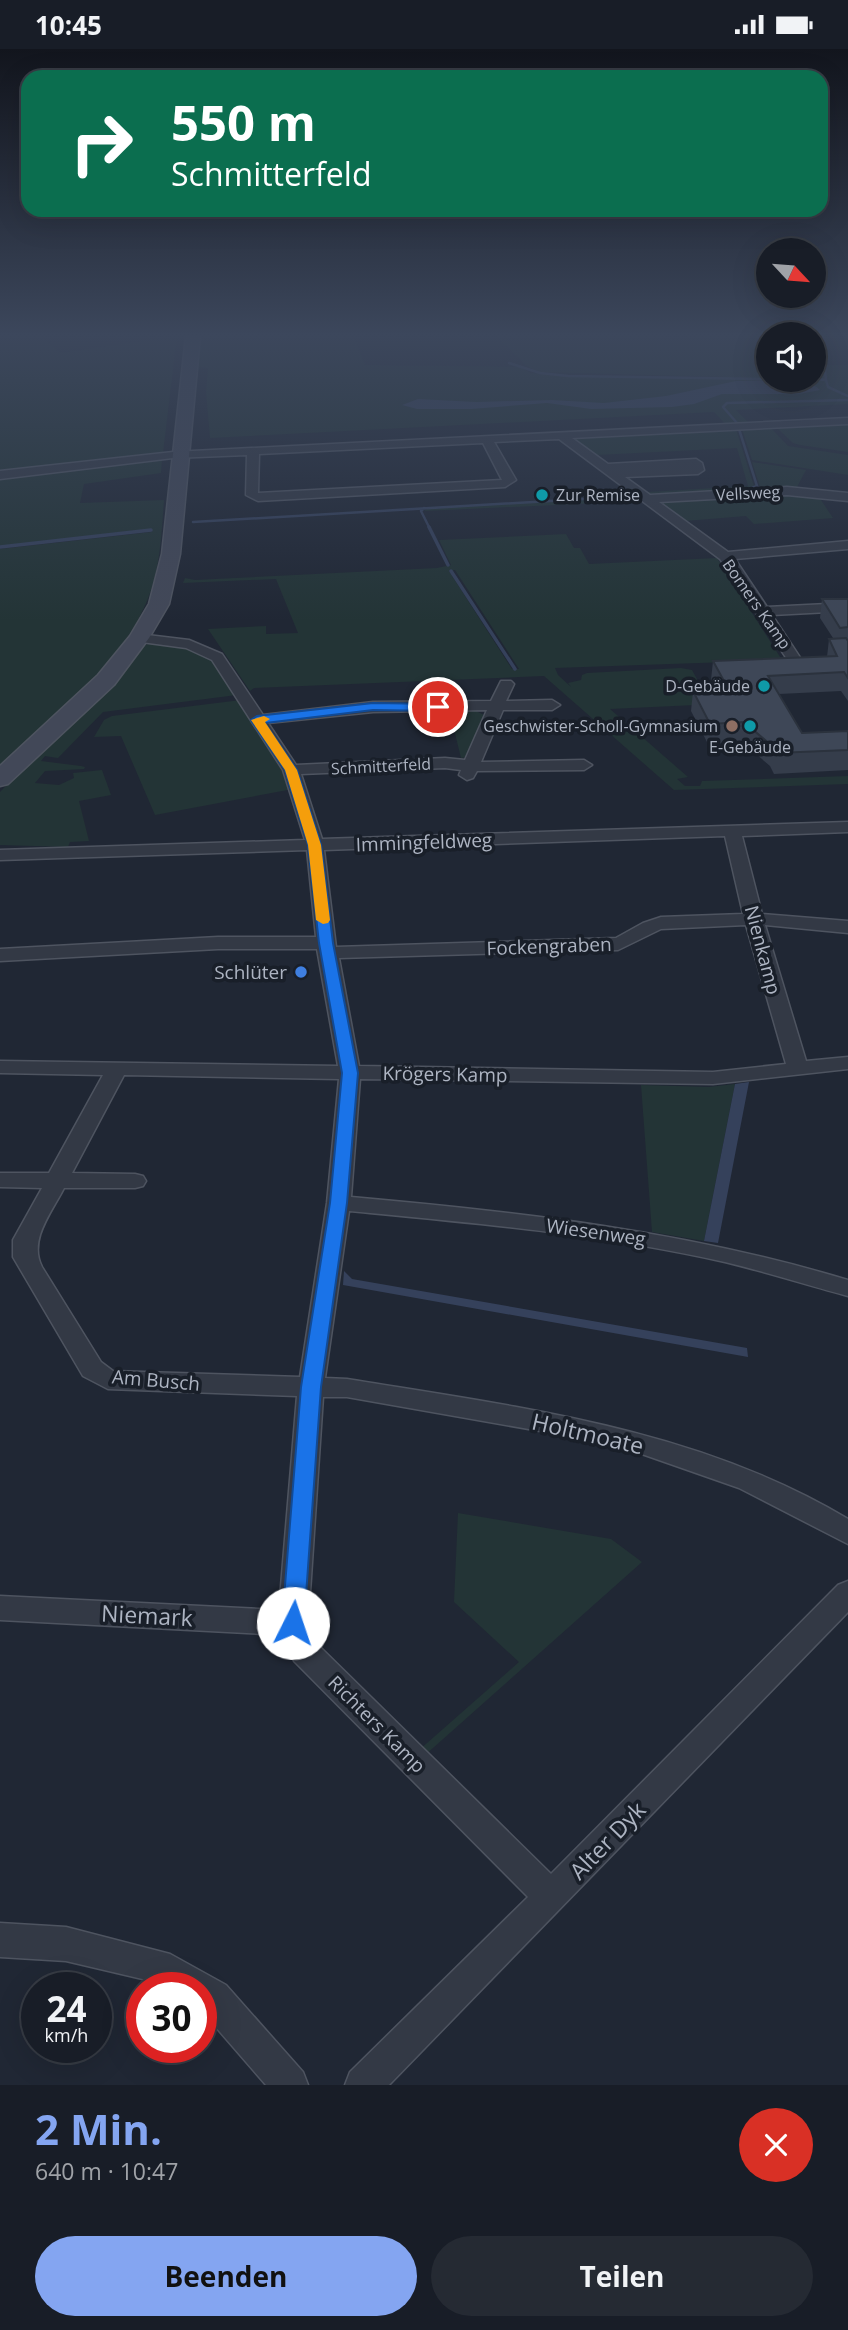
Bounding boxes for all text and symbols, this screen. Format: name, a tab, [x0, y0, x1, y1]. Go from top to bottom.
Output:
text: 10:45	[35, 7, 102, 43]
text: 550 m	[171, 89, 316, 155]
icon: right	[56, 98, 147, 189]
text: Schmitterfeld	[171, 152, 371, 195]
north arrow	[756, 238, 826, 308]
map controls	[756, 238, 826, 392]
button: sound	[756, 322, 826, 392]
street label: Vellsweg	[715, 480, 781, 506]
place label: Zur Remise	[556, 484, 640, 506]
marker: Zur Remise	[534, 487, 550, 503]
street label: Bomers Kamp	[718, 555, 796, 653]
place label: D-Gebäude	[665, 675, 750, 697]
pin	[408, 677, 468, 737]
marker: D-Gebäude	[756, 678, 772, 694]
icon: arrive	[419, 688, 457, 726]
place label: Geschwister-Scholl-Gymnasium	[483, 715, 718, 737]
marker: Geschwister-Scholl-Gymnasium	[724, 718, 740, 734]
marker: E-Gebäude	[742, 718, 758, 734]
place label: E-Gebäude	[709, 736, 791, 758]
street label: Schmitterfeld	[330, 752, 432, 780]
street label: Immingfeldweg	[355, 827, 493, 857]
street label: Nienkamp	[739, 903, 787, 997]
street label: Fockengraben	[486, 931, 612, 961]
place label: Schlüter	[214, 959, 287, 985]
marker: Schlüter	[293, 964, 309, 980]
street label: Krögers Kamp	[382, 1060, 508, 1088]
street label: Wiesenweg	[545, 1212, 647, 1252]
street label: Am Busch	[111, 1363, 201, 1397]
street label: Holtmoate	[529, 1405, 647, 1461]
position arrow	[256, 1586, 330, 1660]
street label: Niemark	[100, 1597, 194, 1633]
street label: Richters Kamp	[323, 1670, 431, 1778]
street label: Alter Dyk	[562, 1794, 652, 1886]
speed limit sign: 30	[126, 1972, 217, 2063]
text: 24	[46, 1985, 87, 2032]
text: km/h	[45, 2023, 88, 2047]
text: 2 Min.	[35, 2100, 162, 2157]
button: close	[739, 2108, 813, 2182]
text: 640 m · 10:47	[35, 2155, 178, 2187]
button: Beenden	[35, 2236, 417, 2316]
button: Teilen	[431, 2236, 813, 2316]

